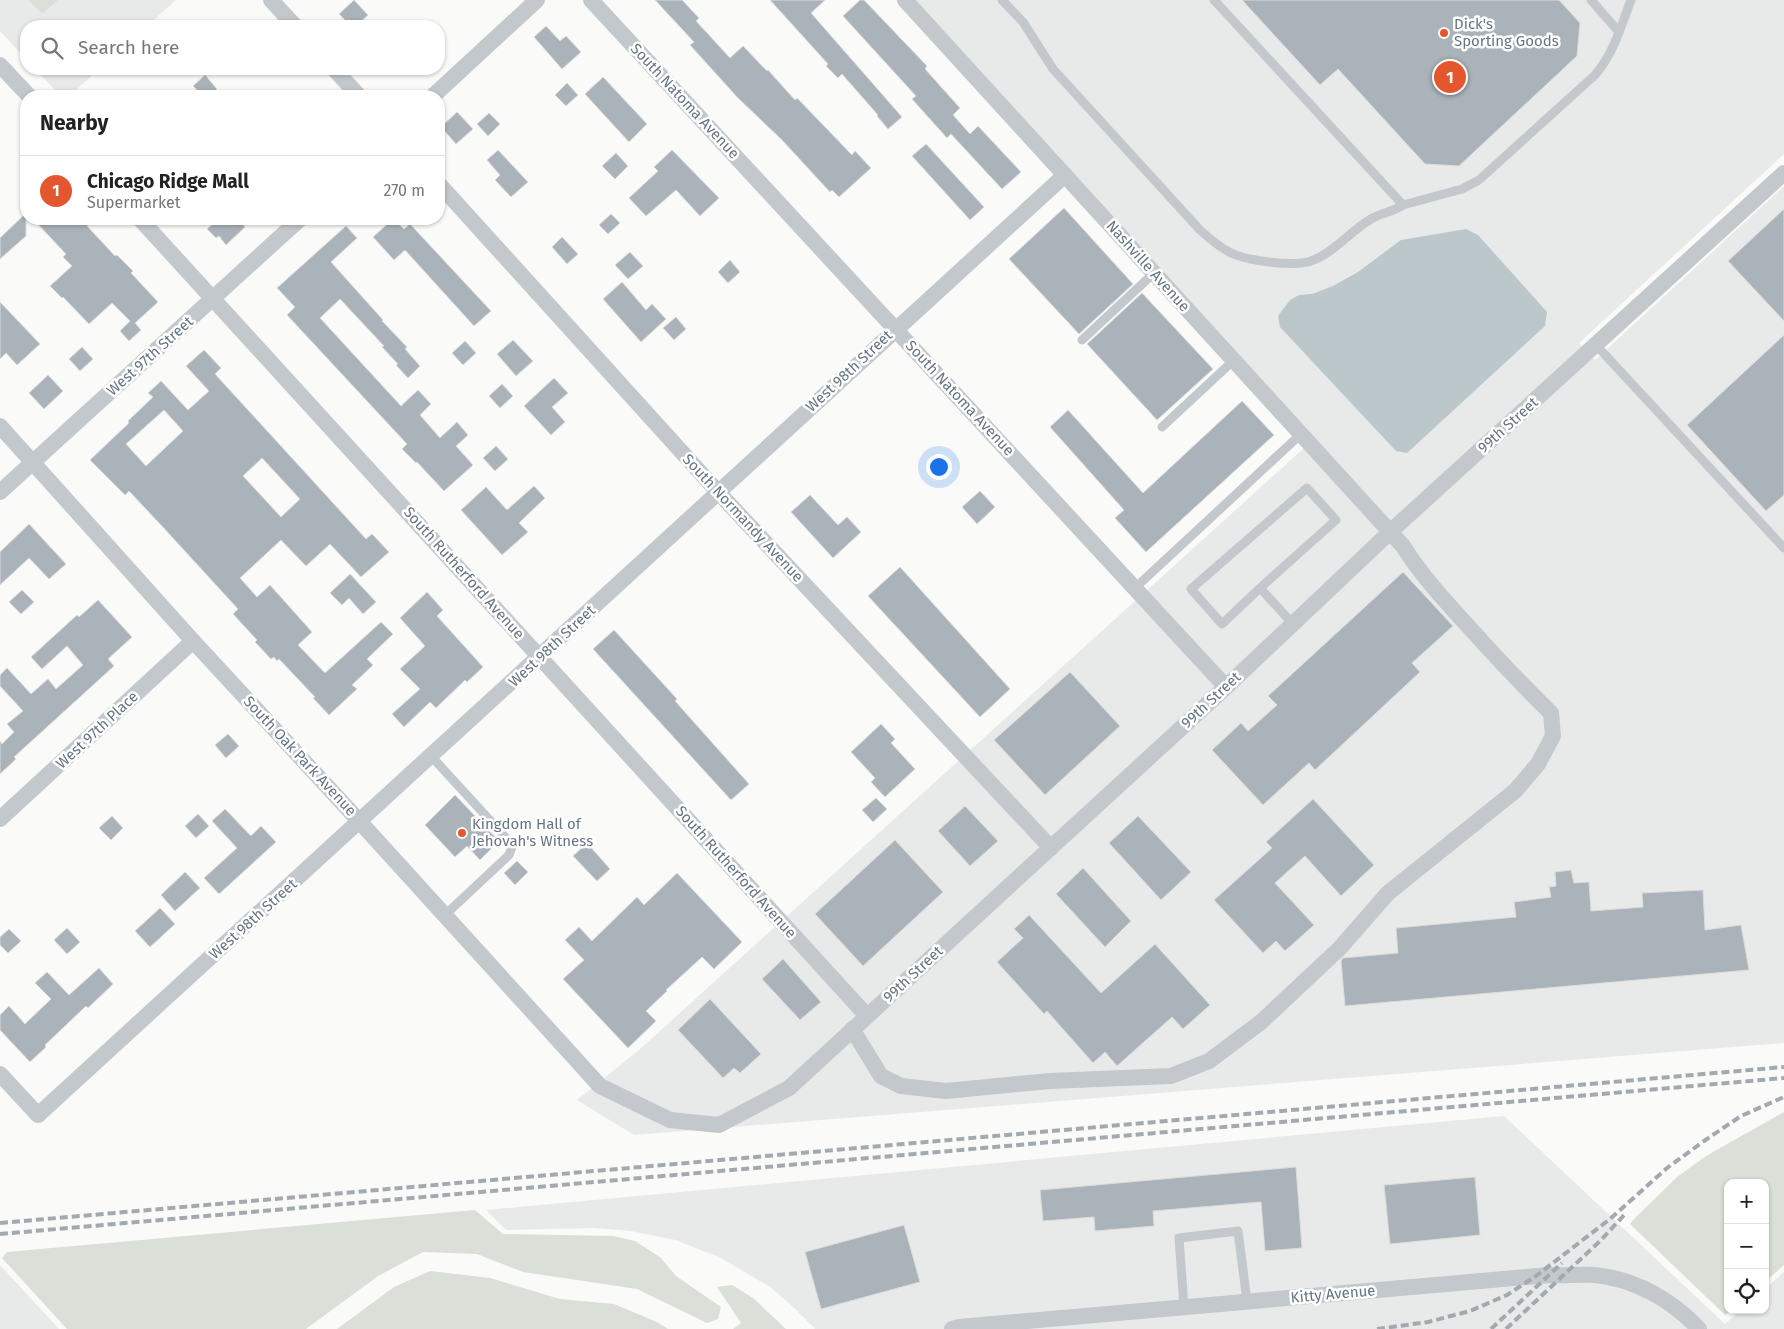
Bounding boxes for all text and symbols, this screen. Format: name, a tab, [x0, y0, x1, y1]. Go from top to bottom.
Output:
place label: Dick's Sporting Goods	[1454, 15, 1559, 50]
search box	[20, 20, 445, 75]
marker: Dick's Sporting Goods	[1438, 27, 1450, 39]
icon: search	[38, 34, 66, 62]
text: Search here	[78, 36, 179, 59]
street label: South Natoma Avenue	[627, 40, 743, 162]
pin: 1	[1434, 58, 1466, 96]
text: Nearby	[40, 110, 108, 136]
text: Chicago Ridge Mall	[87, 170, 249, 193]
text: 1	[52, 181, 60, 200]
text: 270 m	[383, 181, 425, 200]
text: Supermarket	[87, 193, 181, 212]
street label: Nashville Avenue	[1102, 217, 1194, 315]
street label: West 97th Street	[103, 312, 197, 399]
street label: West 98th Street	[802, 326, 896, 416]
street label: South Natoma Avenue	[902, 337, 1018, 459]
street label: 99th Street	[1474, 393, 1542, 457]
street label: South Normandy Avenue	[679, 450, 807, 586]
your location	[926, 454, 952, 480]
street label: South Rutherford Avenue	[400, 503, 528, 643]
street label: West 98th Street	[505, 601, 599, 691]
street label: 99th Street	[1178, 668, 1245, 732]
street label: West 97th Place	[52, 687, 142, 773]
street label: South Oak Park Avenue	[240, 692, 360, 820]
street label: South Rutherford Avenue	[672, 802, 800, 942]
place label: Kingdom Hall of Jehovah's Witness	[472, 815, 593, 850]
marker: Kingdom Hall of Jehovah's Witness	[456, 827, 468, 839]
street label: West 98th Street	[205, 875, 301, 963]
street label: 99th Street	[880, 942, 947, 1006]
map controls	[1724, 1179, 1769, 1314]
button: +	[1724, 1179, 1769, 1224]
button: −	[1724, 1224, 1769, 1269]
button: locate	[1724, 1269, 1769, 1314]
street label: Kitty Avenue	[1290, 1281, 1376, 1307]

